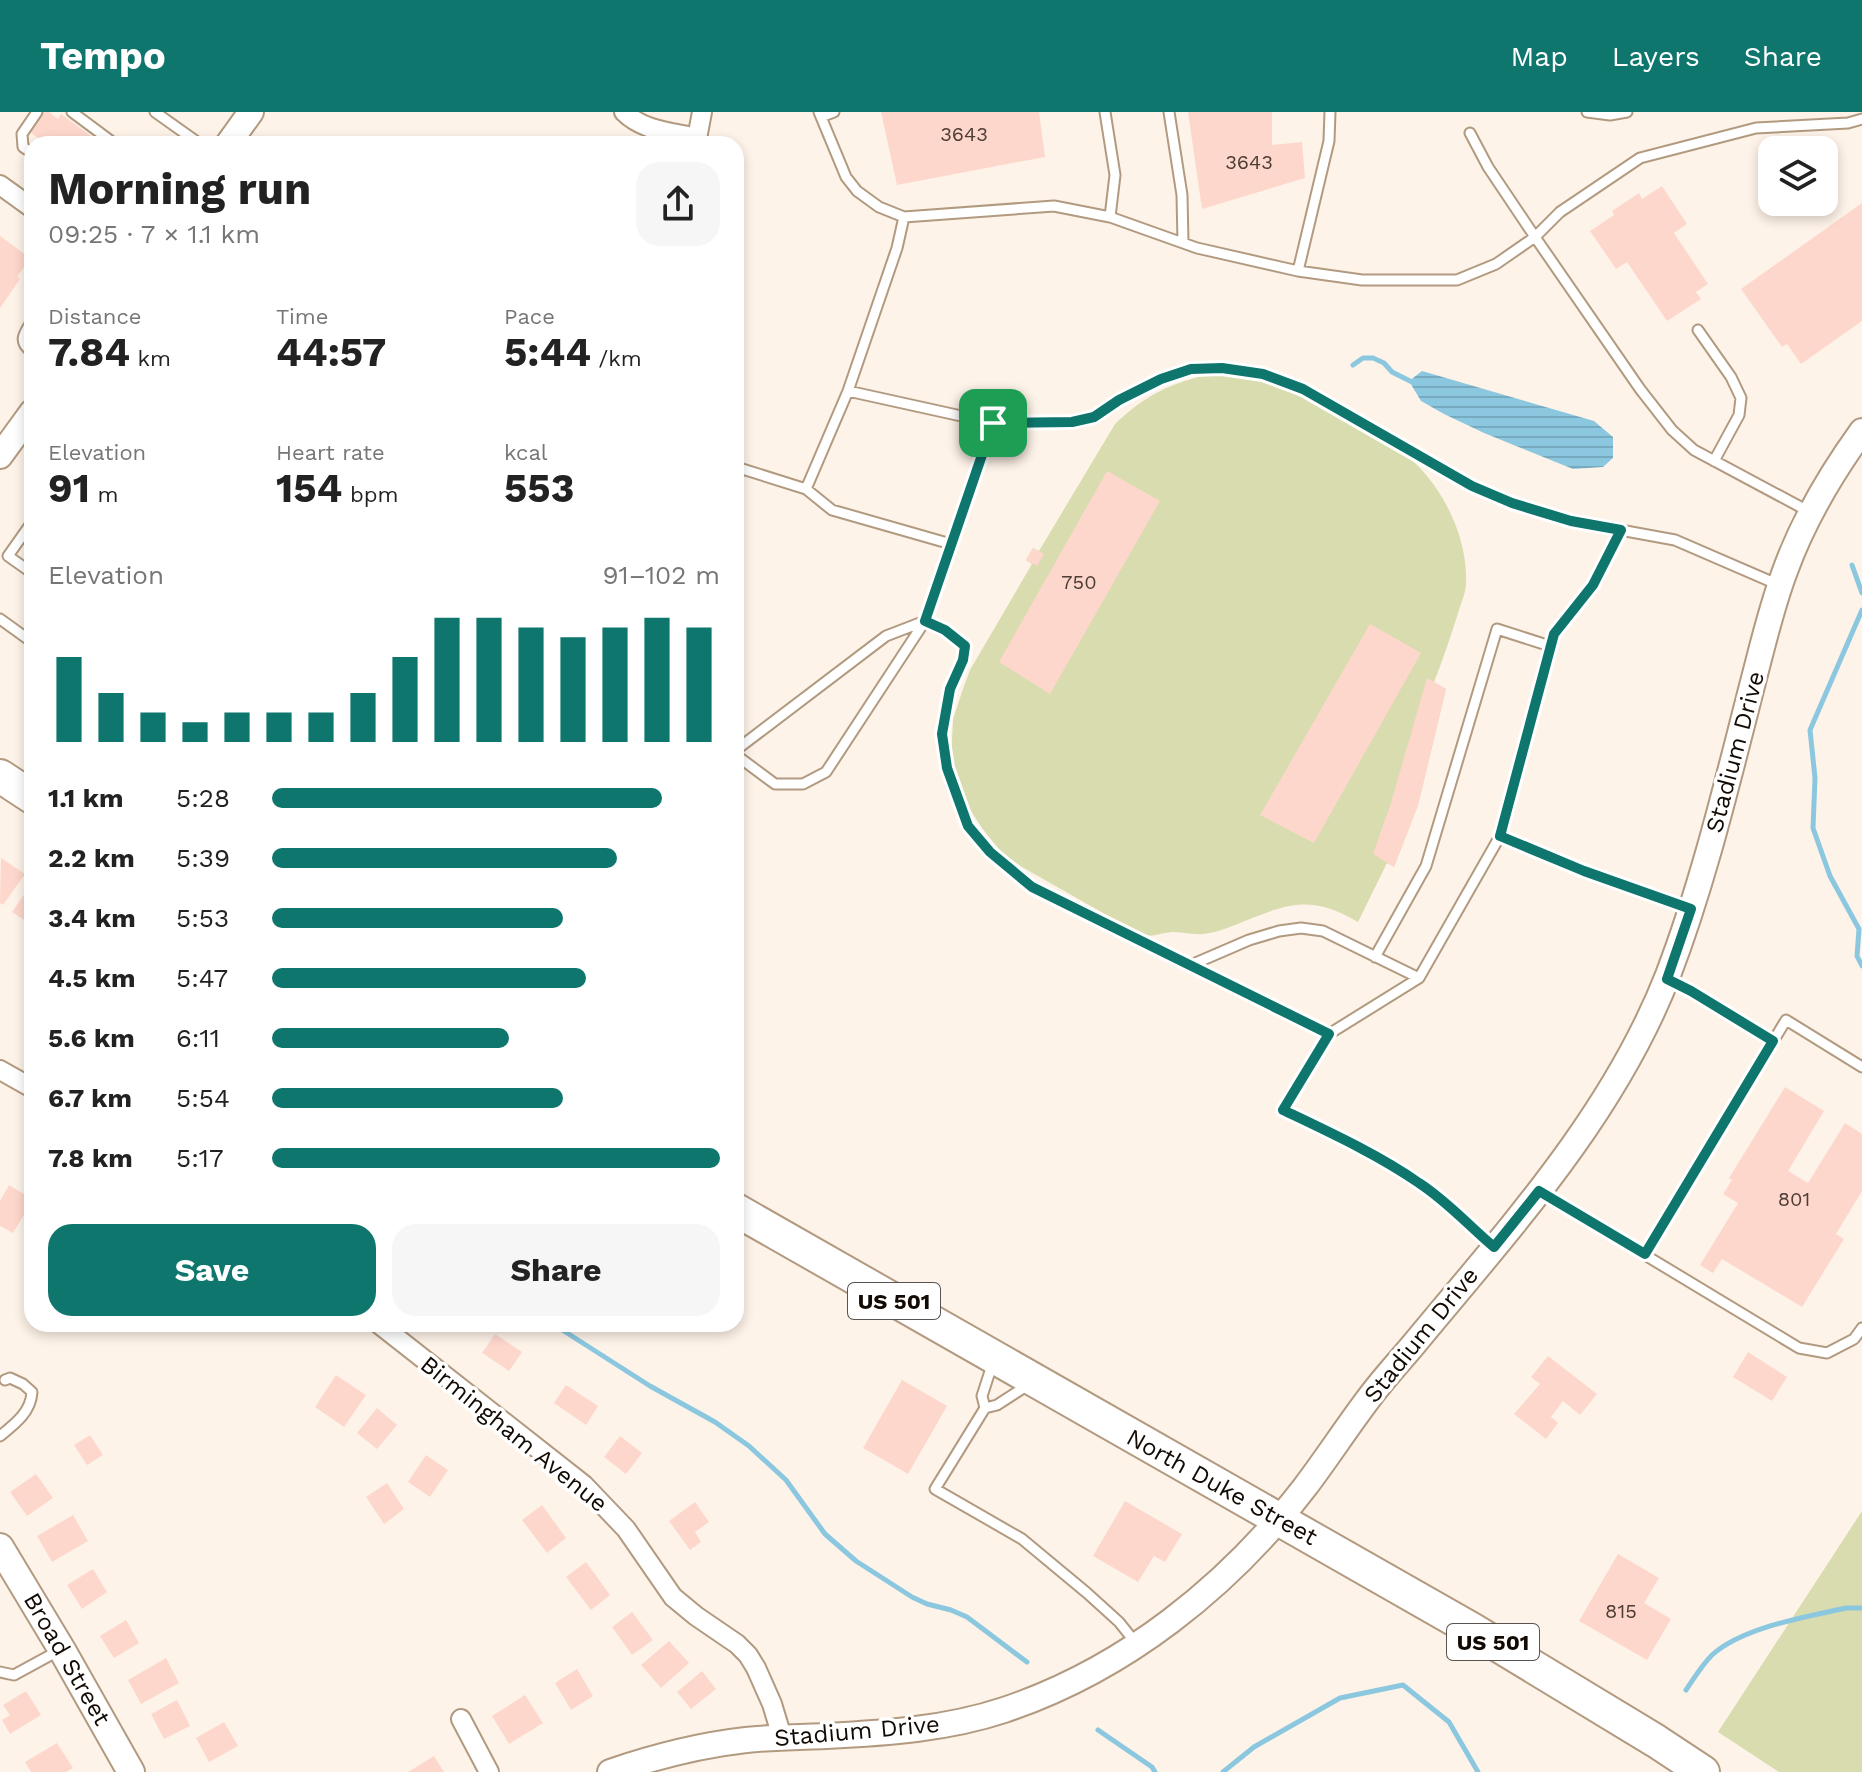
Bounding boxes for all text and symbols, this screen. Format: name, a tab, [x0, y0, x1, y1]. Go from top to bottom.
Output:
text: Tempo	[40, 34, 166, 78]
text: Map	[1511, 40, 1568, 73]
text: Layers	[1612, 40, 1700, 73]
text: Share	[1744, 40, 1822, 73]
house number: 3643	[940, 122, 988, 146]
map controls	[1758, 136, 1838, 216]
button: layers	[1758, 136, 1838, 216]
house number: 3643	[1225, 150, 1273, 174]
button: share	[636, 162, 720, 246]
text: Morning run	[48, 163, 311, 215]
text: 09:25 · 7 × 1.1 km	[48, 219, 260, 249]
text: Distance	[48, 304, 142, 329]
text: Time	[276, 304, 328, 329]
text: Pace	[504, 304, 555, 329]
text: 7.84	[48, 329, 130, 376]
text: 44:57	[276, 329, 386, 376]
text: 5:44	[504, 329, 591, 376]
text: km	[130, 346, 171, 371]
text: /km	[591, 346, 642, 371]
pin	[959, 389, 1027, 457]
icon: arrive	[971, 401, 1015, 445]
text: Elevation	[48, 440, 146, 465]
text: Heart rate	[276, 440, 385, 465]
text: kcal	[504, 440, 548, 465]
text: 91	[48, 465, 90, 512]
text: 154	[276, 465, 342, 512]
text: 553	[504, 465, 574, 512]
text: m	[90, 482, 118, 507]
text: bpm	[342, 482, 398, 507]
text: Elevation	[48, 560, 164, 590]
text: 91–102 m	[603, 560, 720, 590]
house number: 750	[1061, 570, 1097, 594]
street label: Stadium Drive	[1700, 668, 1770, 836]
text: 1.1 km	[48, 783, 123, 813]
text: 5:28	[176, 783, 230, 813]
text: 2.2 km	[48, 843, 135, 873]
text: 5:39	[176, 843, 230, 873]
text: 3.4 km	[48, 903, 136, 933]
text: 5:53	[176, 903, 229, 933]
text: 4.5 km	[48, 963, 135, 993]
text: 5:47	[176, 963, 228, 993]
text: 5.6 km	[48, 1023, 135, 1053]
text: 6:11	[176, 1023, 220, 1053]
text: 6.7 km	[48, 1083, 132, 1113]
text: 5:54	[176, 1083, 230, 1113]
text: 7.8 km	[48, 1143, 133, 1173]
text: 5:17	[176, 1143, 224, 1173]
house number: 801	[1778, 1187, 1810, 1211]
button: Save	[48, 1224, 376, 1316]
button: Share	[392, 1224, 720, 1316]
street label: Stadium Drive	[1358, 1262, 1484, 1408]
road number: US 501	[848, 1283, 940, 1319]
street label: Birmingham Avenue	[415, 1350, 613, 1518]
street label: North Duke Street	[1122, 1423, 1322, 1551]
street label: Broad Street	[18, 1588, 116, 1730]
house number: 815	[1605, 1599, 1637, 1623]
road number: US 501	[1447, 1624, 1539, 1660]
street label: Stadium Drive	[773, 1710, 941, 1752]

